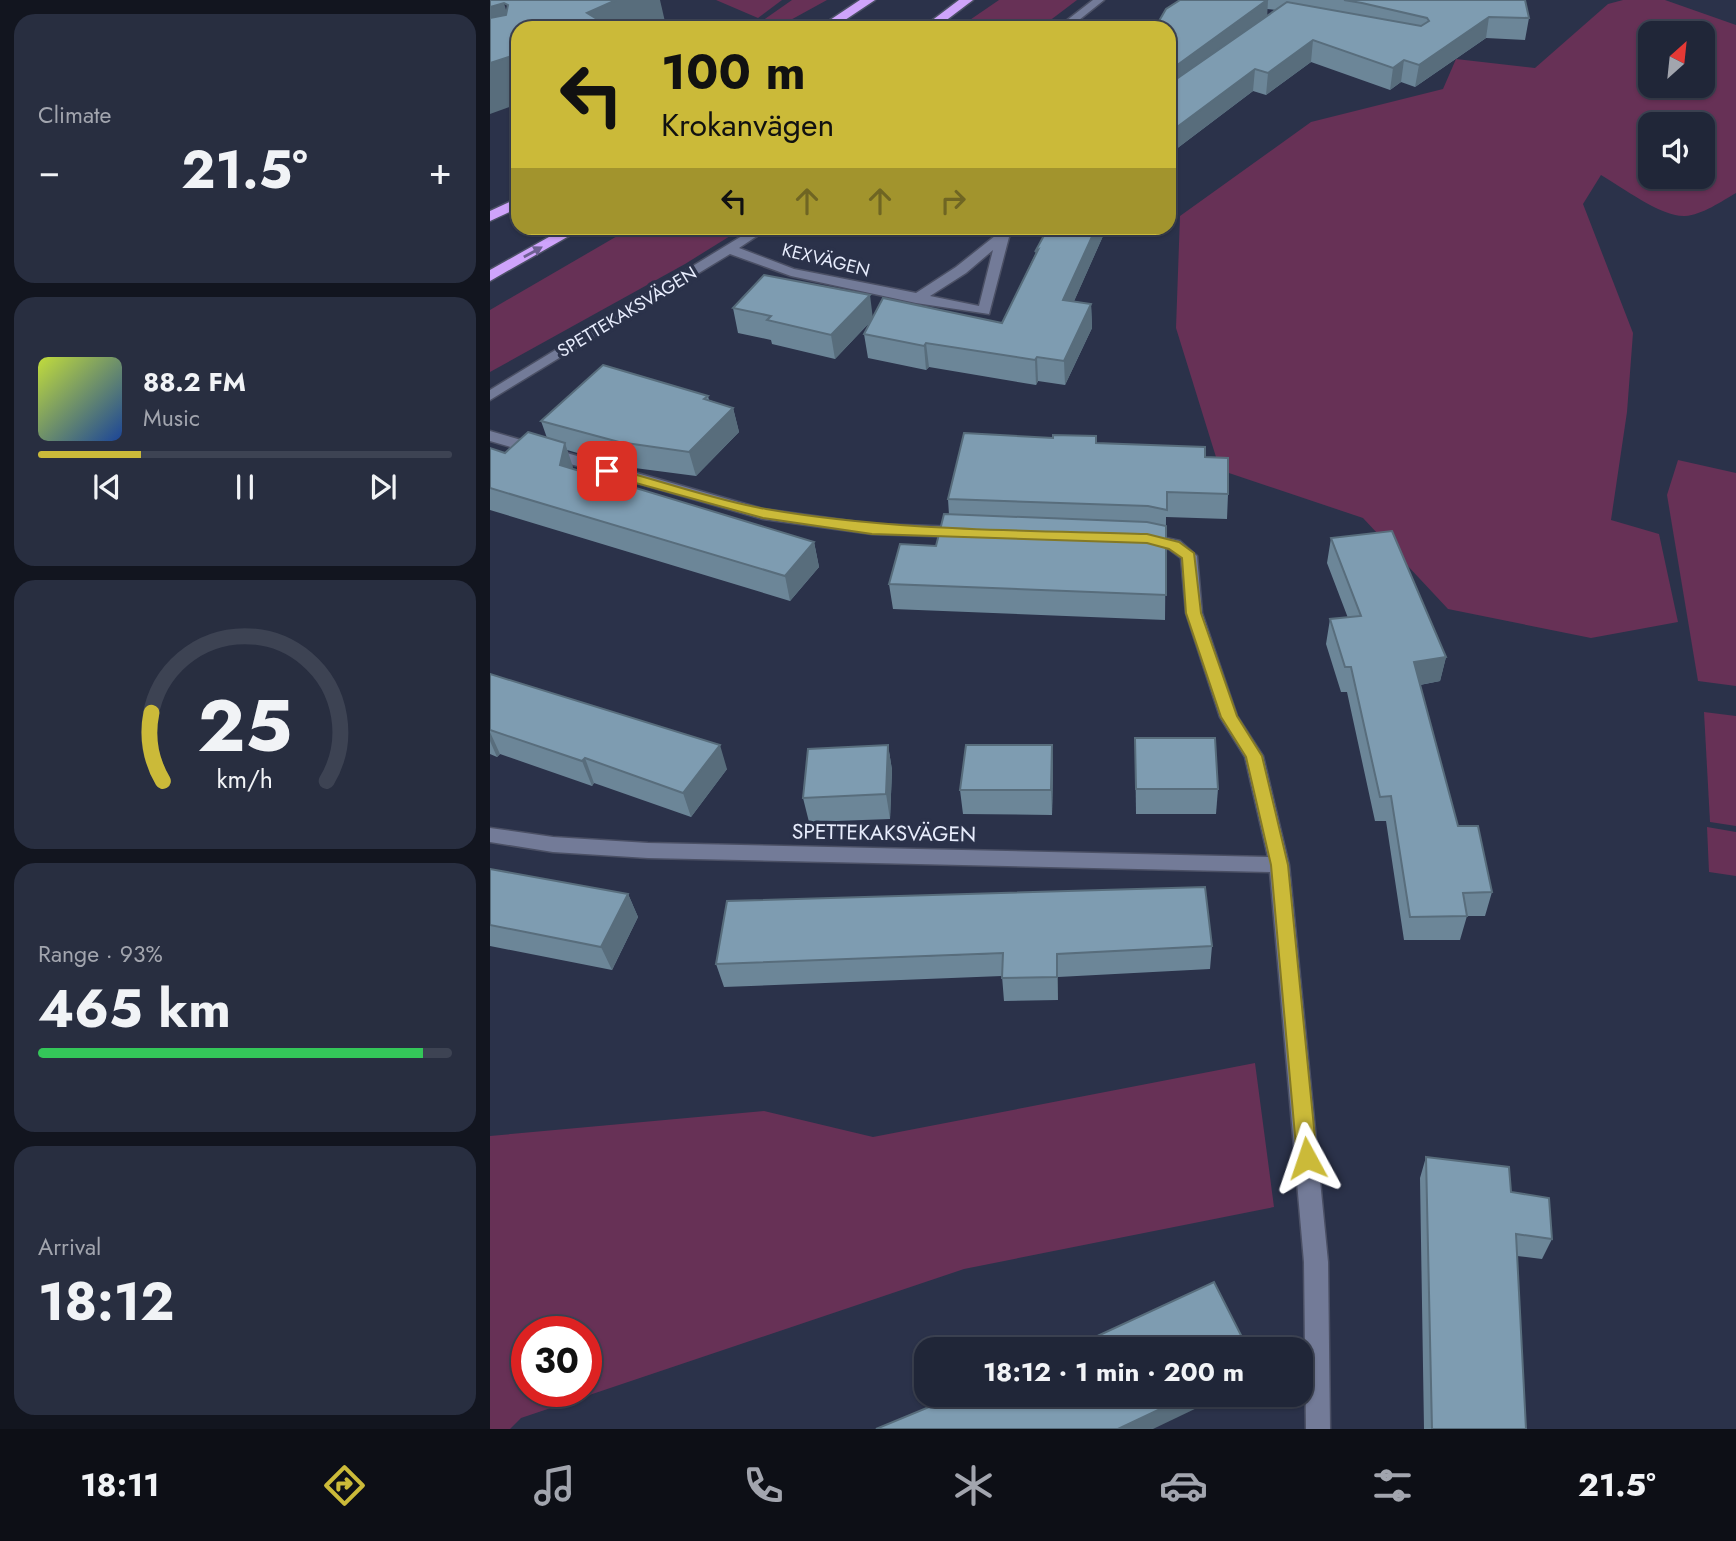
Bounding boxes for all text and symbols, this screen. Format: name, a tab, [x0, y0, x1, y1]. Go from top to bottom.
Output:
north arrow	[1638, 21, 1715, 98]
map controls	[1638, 21, 1715, 189]
text: 100 m	[661, 37, 806, 107]
icon: left	[546, 49, 637, 140]
text: Climate	[38, 98, 111, 132]
text: Krokanvägen	[661, 102, 834, 148]
button: sound	[1638, 112, 1715, 189]
text: 21.5°	[181, 132, 308, 208]
text: −	[38, 143, 60, 198]
text: +	[429, 143, 452, 198]
icon: left	[715, 182, 753, 220]
icon: ahead	[788, 182, 826, 220]
icon: ahead	[861, 182, 899, 220]
icon: right	[934, 182, 972, 220]
street label: KEXVÄGEN	[779, 237, 873, 283]
one-way arrow	[523, 246, 542, 258]
street label: SPETTEKAKSVÄGEN	[553, 260, 701, 364]
text: 88.2 FM	[143, 363, 246, 401]
text: Music	[143, 401, 200, 435]
pin	[577, 441, 637, 501]
icon: arrive	[588, 452, 626, 490]
icon: previous	[88, 468, 126, 506]
icon: pause	[226, 468, 264, 506]
icon: next	[364, 468, 402, 506]
text: 25	[198, 673, 292, 778]
text: km/h	[217, 760, 273, 796]
street label: SPETTEKAKSVÄGEN	[792, 816, 976, 850]
text: Range · 93%	[38, 937, 163, 971]
text: 465 km	[38, 971, 231, 1047]
position arrow	[1270, 1121, 1344, 1195]
text: Arrival	[38, 1230, 101, 1264]
text: 18:12	[38, 1264, 174, 1340]
speed limit sign: 30	[511, 1316, 602, 1407]
text: 18:12 · 1 min · 200 m	[983, 1353, 1244, 1391]
icon: directions	[320, 1461, 369, 1510]
icon: music	[530, 1461, 579, 1510]
icon: phone	[739, 1461, 788, 1510]
icon: climate	[949, 1461, 998, 1510]
icon: car	[1159, 1461, 1208, 1510]
icon: filters	[1368, 1461, 1417, 1510]
text: 18:11	[80, 1462, 160, 1508]
text: 21.5°	[1578, 1462, 1656, 1508]

